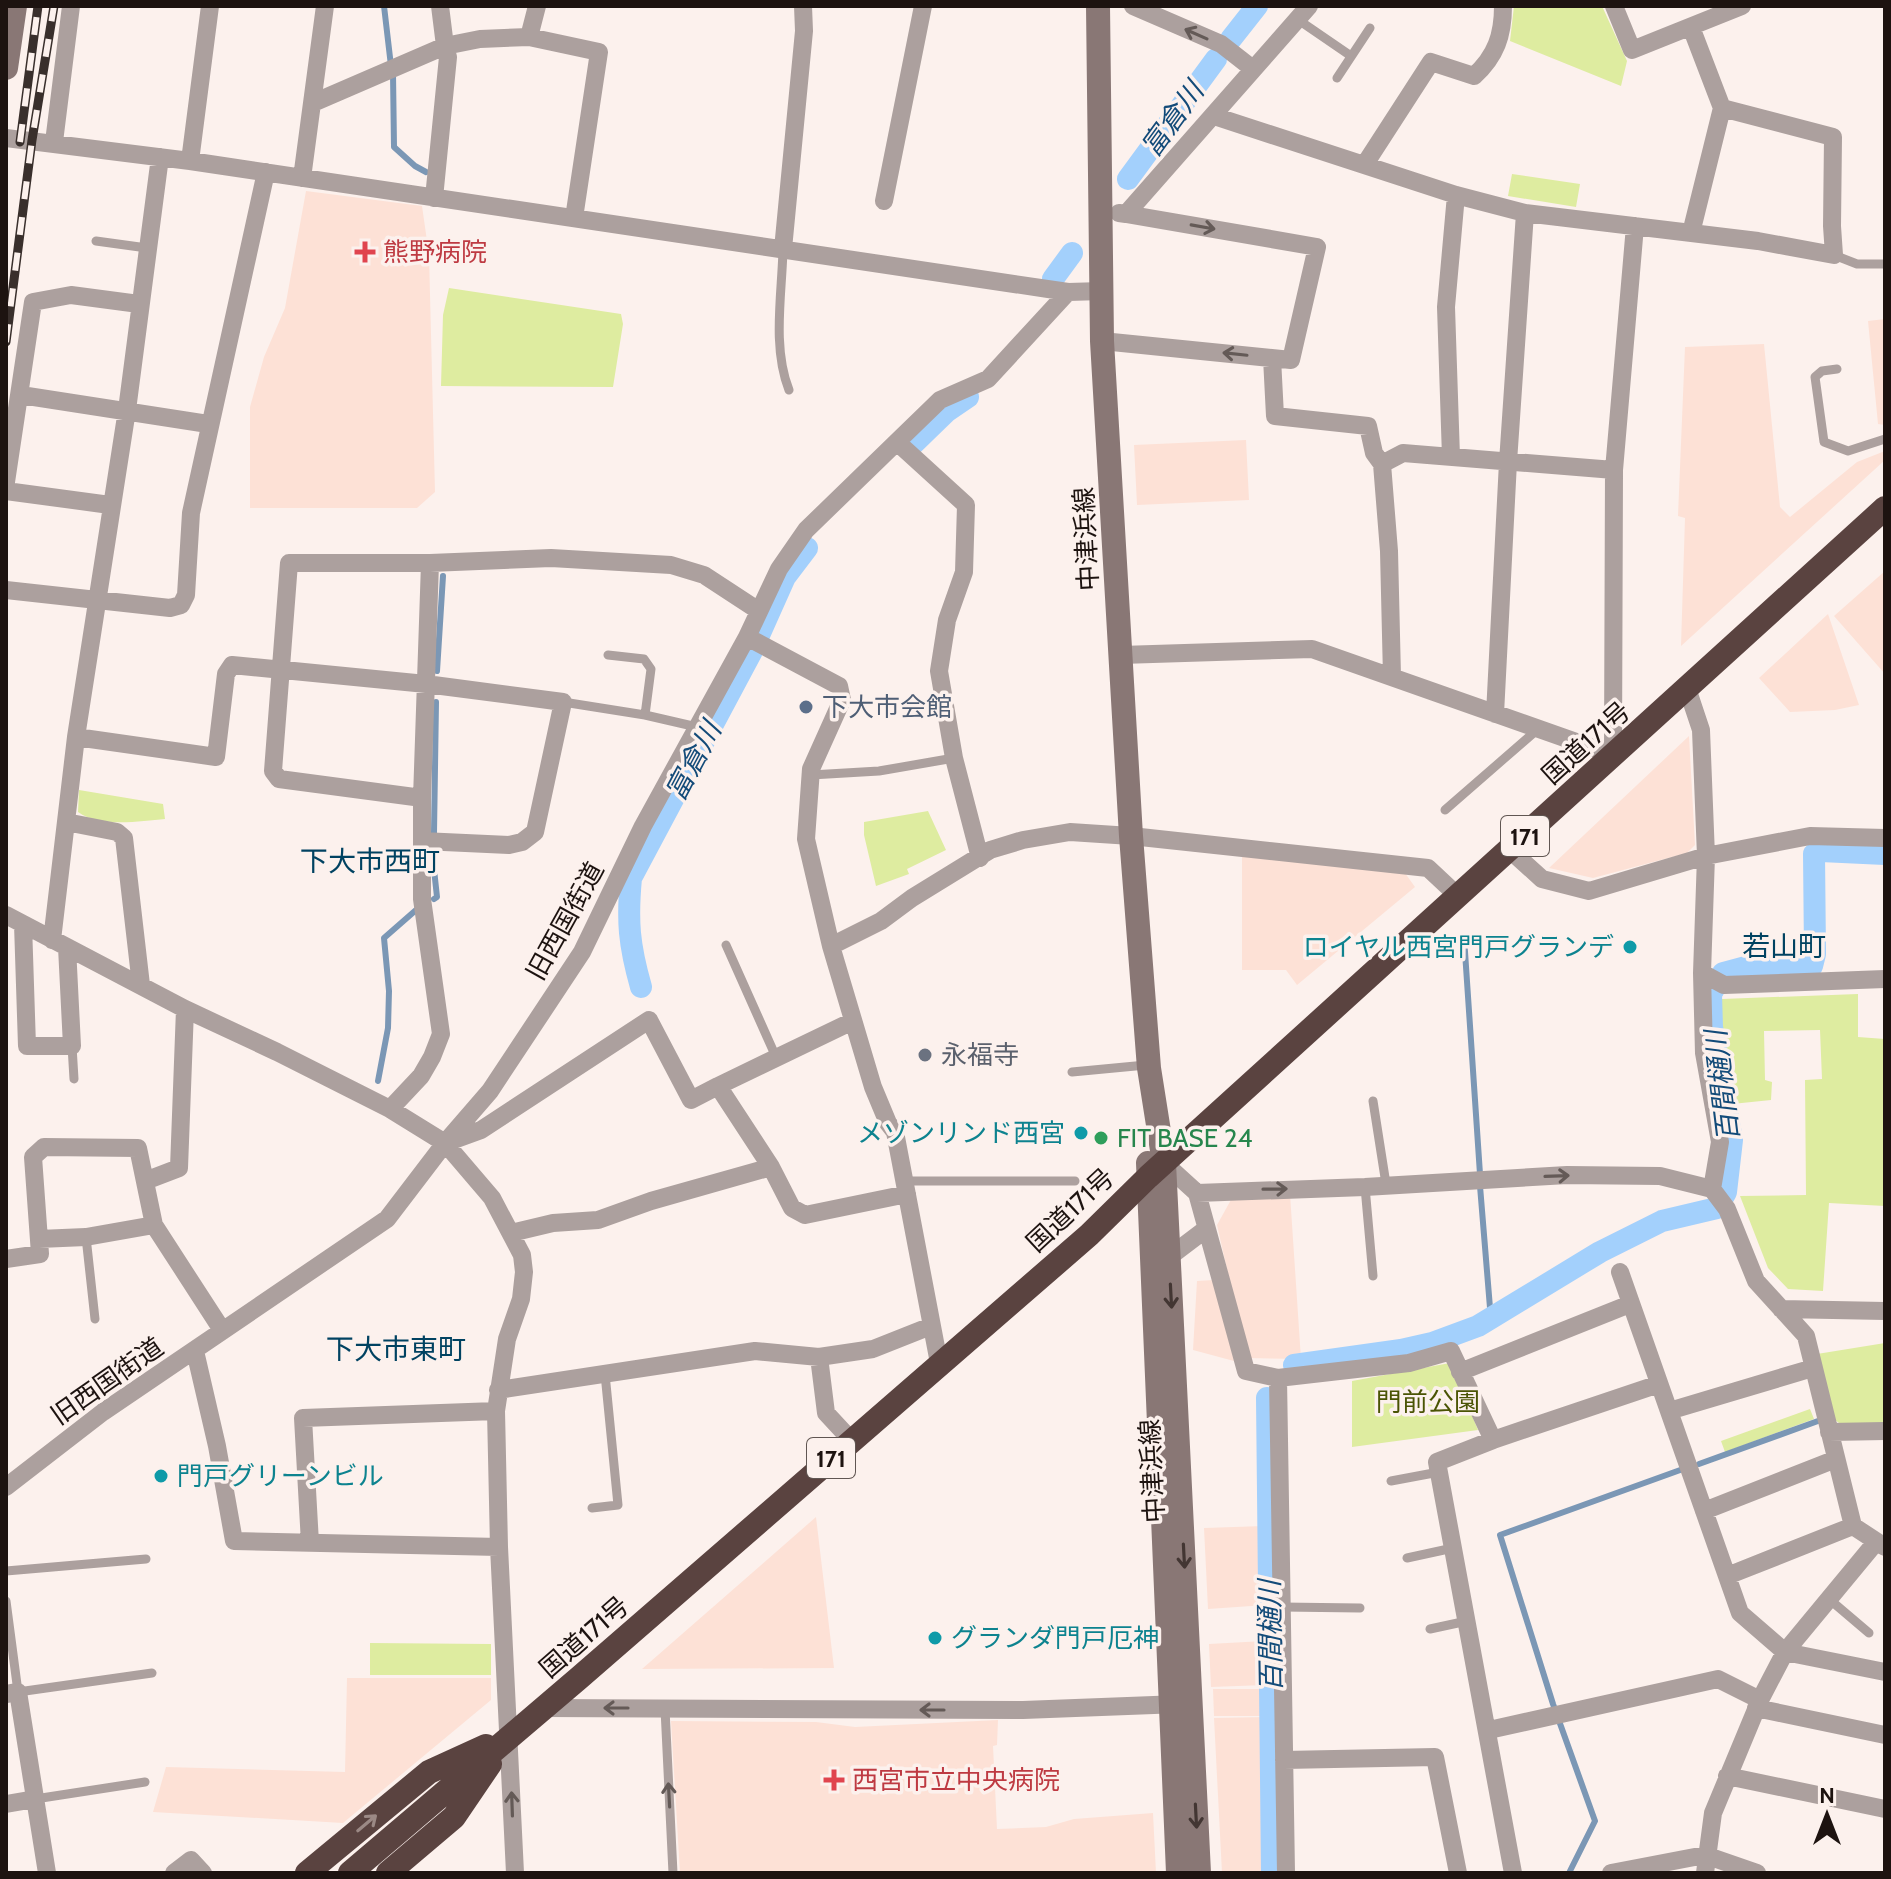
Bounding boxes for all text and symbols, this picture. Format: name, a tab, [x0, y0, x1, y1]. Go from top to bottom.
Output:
one-way arrow	[1184, 25, 1208, 40]
water label: 富倉川	[1134, 73, 1212, 163]
one-way arrow	[1190, 220, 1215, 235]
place label: 熊野病院	[383, 236, 487, 268]
marker: 熊野病院	[354, 241, 376, 263]
one-way arrow	[1222, 347, 1249, 362]
street label: 中津浜線	[1067, 486, 1105, 592]
place label: 下大市会館	[822, 691, 952, 723]
street label: 国道171号	[1535, 695, 1637, 791]
marker: 下大市会館	[797, 698, 815, 716]
water label: 富倉川	[658, 713, 729, 806]
road number: 171	[1501, 816, 1549, 856]
district label: 下大市西町	[300, 844, 440, 878]
street label: 旧西国街道	[519, 856, 611, 986]
district label: 若山町	[1742, 929, 1826, 963]
place label: ロイヤル西宮門戸グランデ	[1303, 931, 1614, 963]
marker: ロイヤル西宮門戸グランデ	[1621, 938, 1639, 956]
water label: 百間樋川	[1698, 1025, 1746, 1144]
place label: 永福寺	[941, 1039, 1019, 1071]
marker: 永福寺	[916, 1046, 934, 1064]
place label: メゾンリンド西宮	[857, 1117, 1065, 1149]
place label: FIT BASE 24	[1117, 1122, 1253, 1154]
marker: メゾンリンド西宮	[1072, 1124, 1090, 1142]
marker: FIT BASE 24	[1092, 1129, 1110, 1147]
street label: 国道171号	[1020, 1161, 1120, 1259]
one-way arrow	[1543, 1168, 1570, 1183]
one-way arrow	[1261, 1181, 1288, 1196]
one-way arrow	[1164, 1282, 1179, 1309]
street label: 旧西国街道	[45, 1331, 169, 1431]
district label: 下大市東町	[326, 1332, 466, 1366]
park label: 門前公園	[1376, 1386, 1480, 1418]
street label: 中津浜線	[1133, 1418, 1171, 1524]
road number: 171	[807, 1438, 855, 1478]
place label: 門戸グリーンビル	[177, 1460, 384, 1492]
marker: 門戸グリーンビル	[152, 1467, 170, 1485]
one-way arrow	[1176, 1542, 1191, 1569]
water label: 百間樋川	[1252, 1577, 1288, 1692]
street label: 国道171号	[533, 1589, 635, 1685]
place label: グランダ門戸厄神	[951, 1622, 1159, 1654]
marker: グランダ門戸厄神	[926, 1629, 944, 1647]
one-way arrow	[603, 1701, 630, 1716]
one-way arrow	[919, 1702, 946, 1718]
place label: 西宮市立中央病院	[852, 1764, 1060, 1796]
marker: 西宮市立中央病院	[823, 1769, 845, 1791]
north arrow	[1787, 1775, 1867, 1855]
one-way arrow	[661, 1782, 676, 1809]
text: N	[1819, 1782, 1835, 1809]
one-way arrow	[505, 1791, 520, 1818]
one-way arrow	[1189, 1802, 1204, 1829]
one-way arrow	[356, 1814, 377, 1832]

